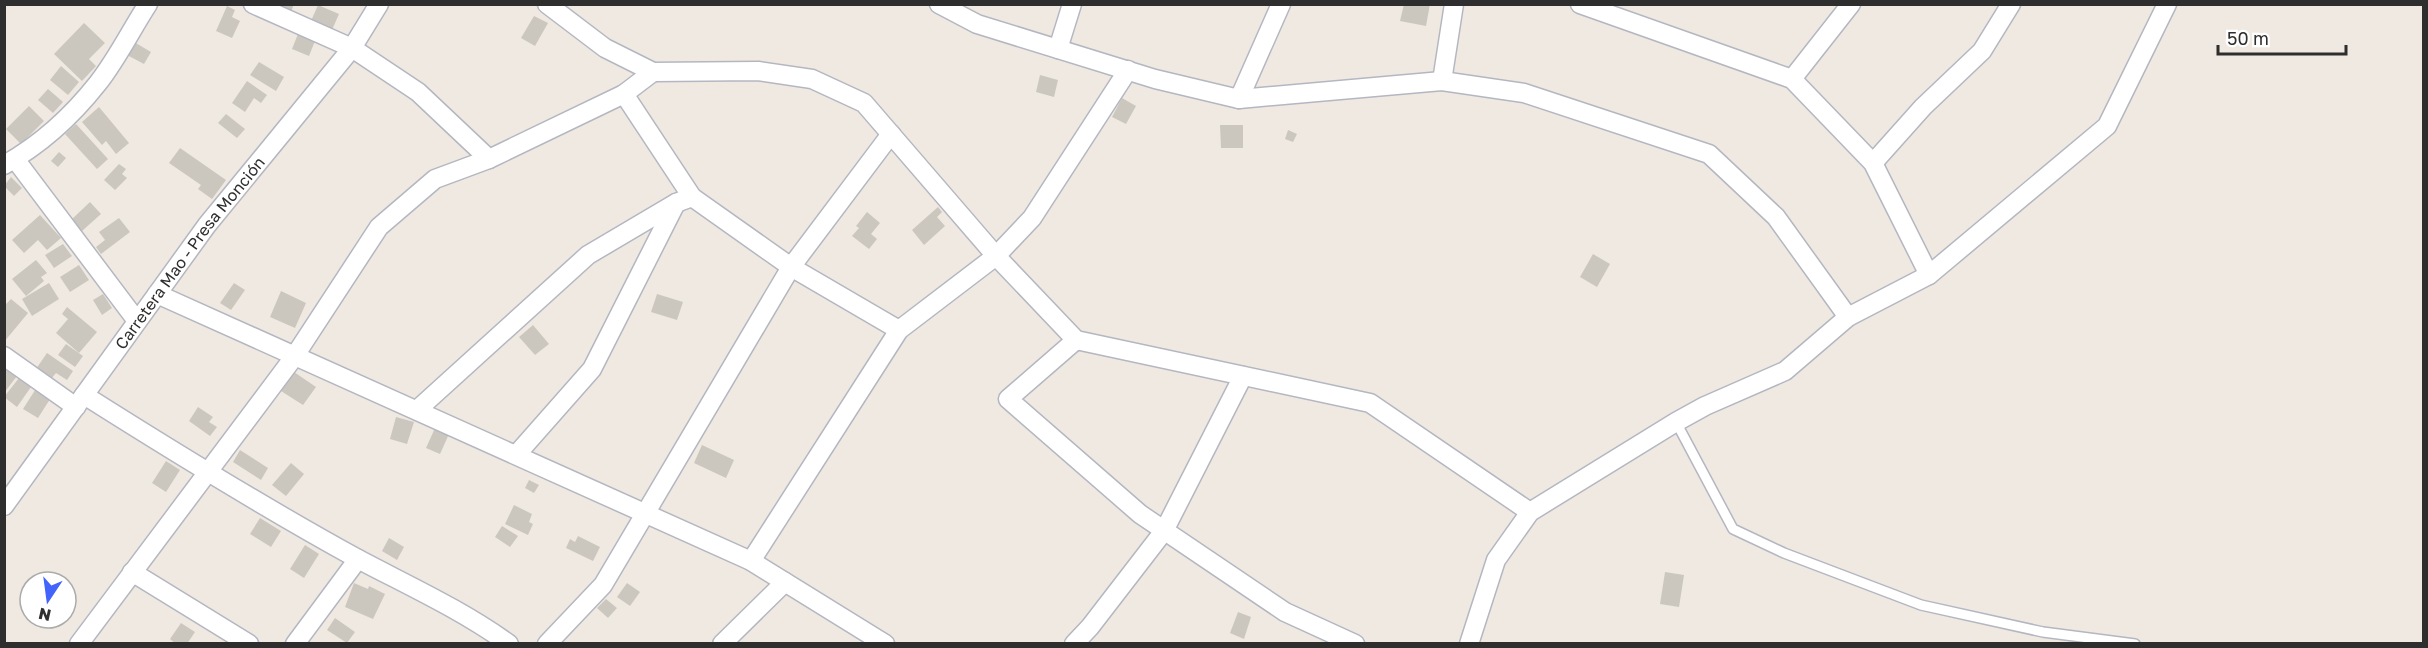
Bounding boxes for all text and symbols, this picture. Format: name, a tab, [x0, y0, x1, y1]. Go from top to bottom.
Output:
scale bar	[2218, 18, 2346, 56]
text: 50 m	[2227, 27, 2269, 49]
street label: Carretera Mao - Presa Monción	[111, 153, 269, 353]
north arrow	[18, 570, 78, 630]
text: N	[36, 604, 53, 626]

